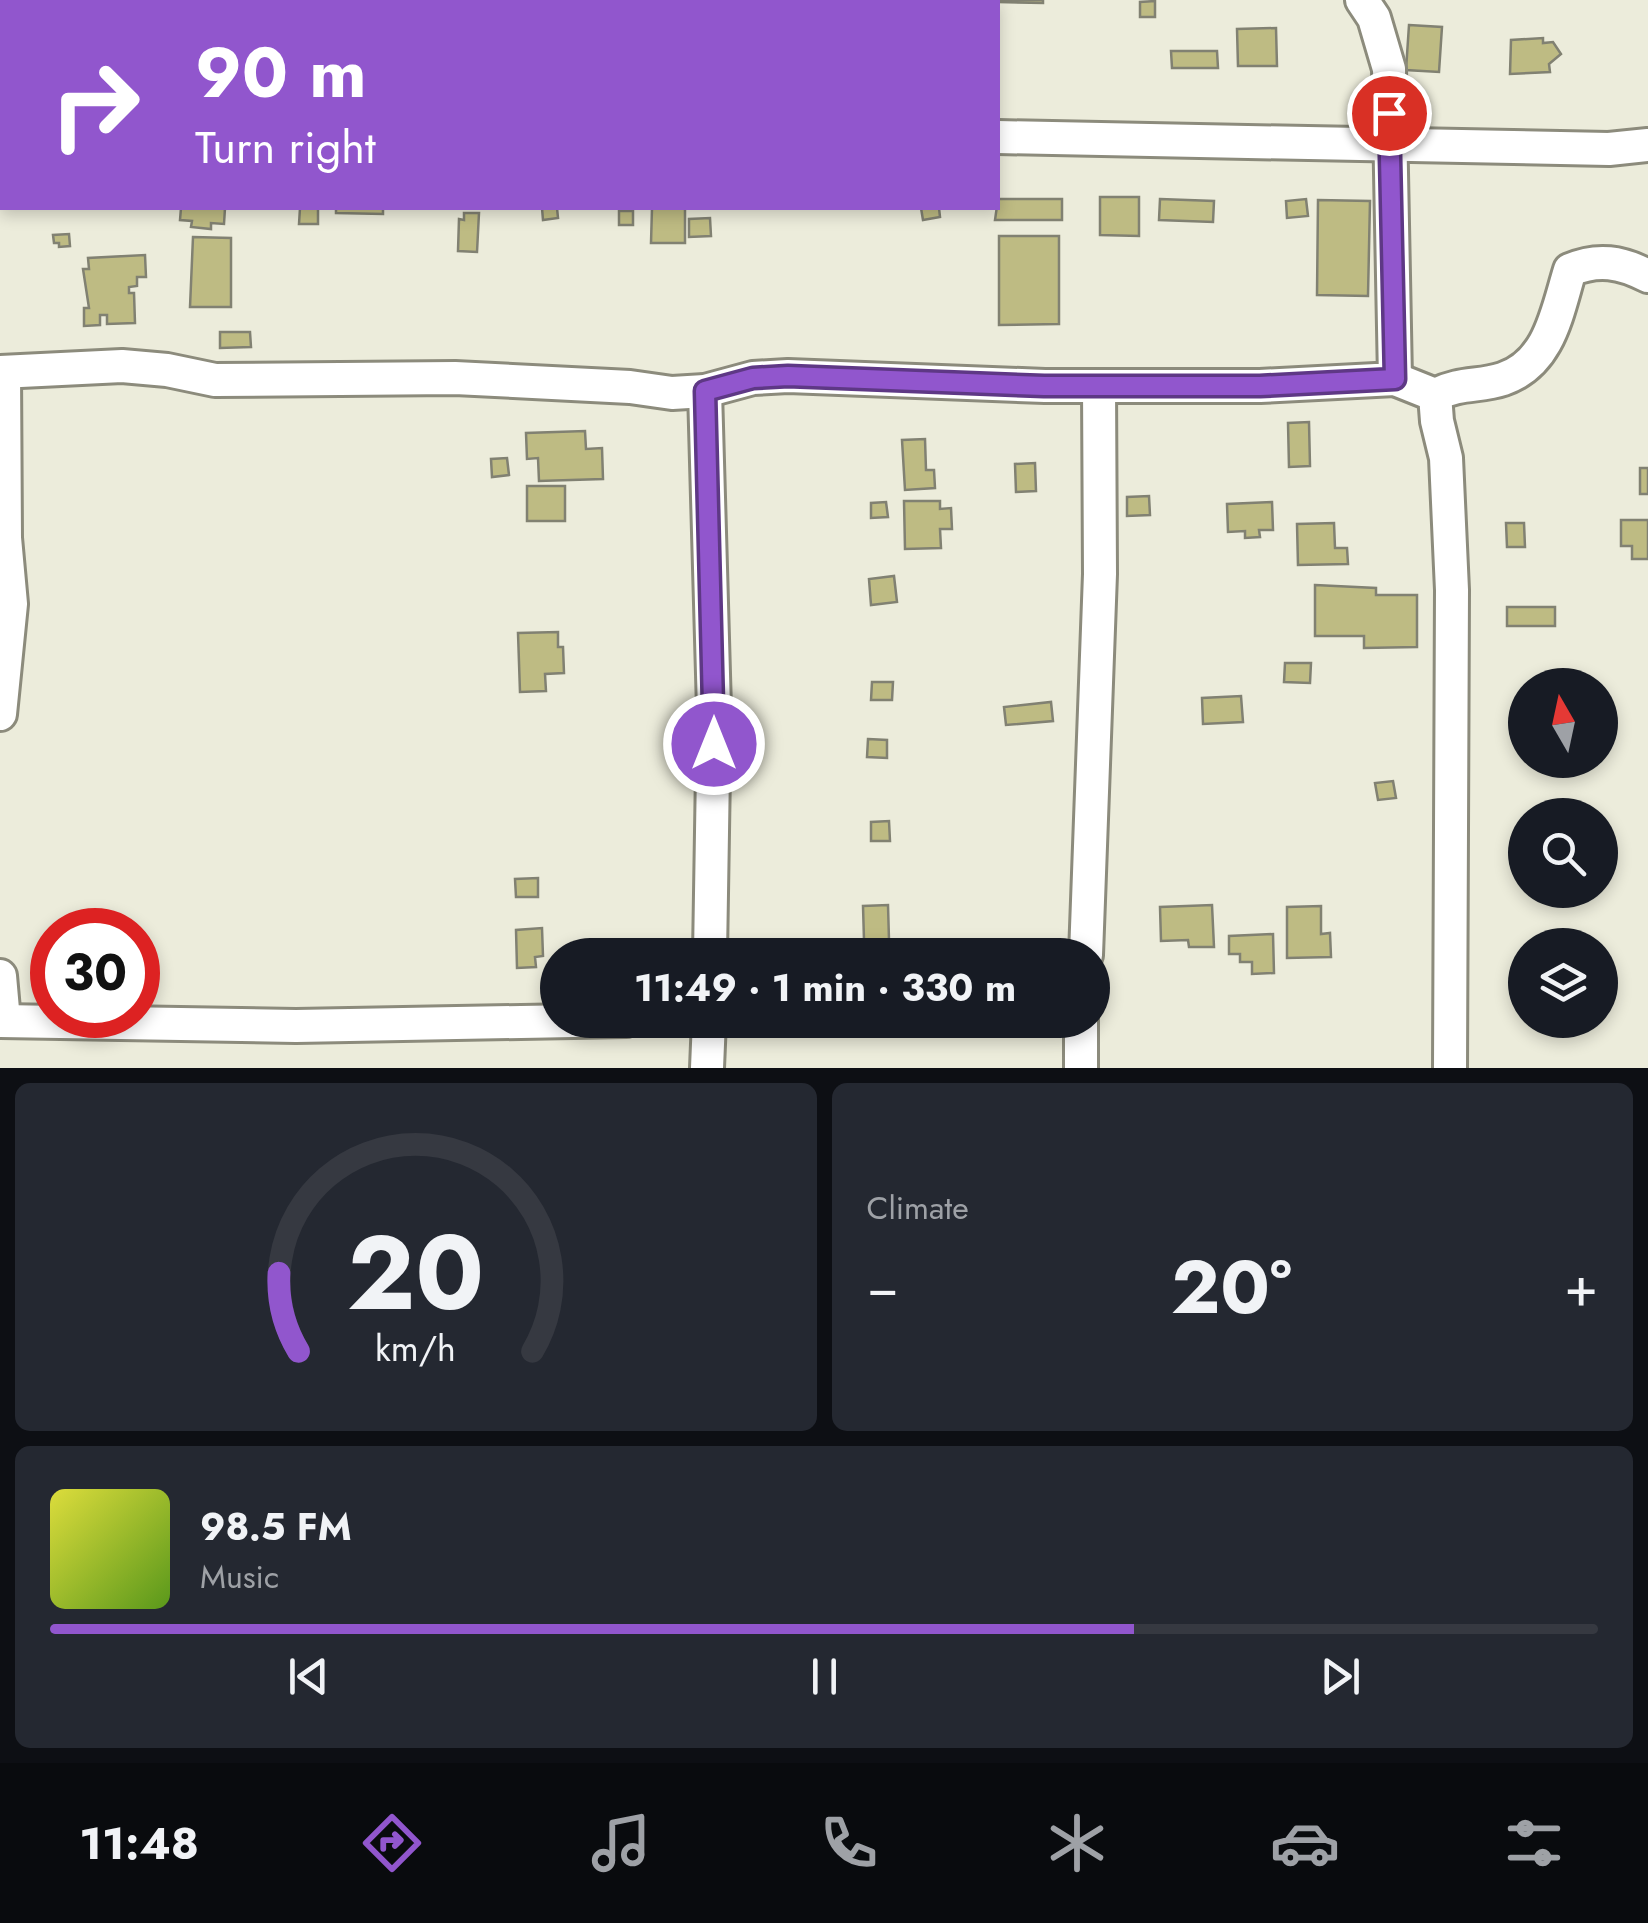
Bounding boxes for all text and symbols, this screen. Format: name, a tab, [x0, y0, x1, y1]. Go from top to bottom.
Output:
text: 90 m	[195, 22, 367, 123]
icon: right	[30, 40, 160, 170]
pin	[1347, 71, 1432, 156]
icon: arrive	[1362, 86, 1417, 141]
text: Turn right	[195, 115, 376, 180]
north arrow	[1508, 668, 1618, 778]
map controls	[1508, 668, 1618, 1038]
position arrow	[662, 692, 766, 796]
button: search	[1508, 798, 1618, 908]
speed limit sign: 30	[30, 908, 160, 1038]
button: layers	[1508, 928, 1618, 1038]
text: 11:49 · 1 min · 330 m	[634, 960, 1016, 1015]
text: Climate	[867, 1185, 969, 1231]
text: 20	[347, 1198, 484, 1348]
text: 20°	[1171, 1233, 1292, 1341]
text: −	[867, 1247, 899, 1327]
text: +	[1564, 1247, 1598, 1327]
text: km/h	[375, 1323, 456, 1374]
text: 98.5 FM	[200, 1499, 352, 1554]
text: Music	[200, 1554, 279, 1600]
icon: previous	[281, 1649, 336, 1704]
icon: pause	[797, 1649, 852, 1704]
icon: next	[1313, 1649, 1368, 1704]
icon: directions	[357, 1808, 427, 1878]
icon: music	[586, 1808, 656, 1878]
icon: phone	[814, 1808, 884, 1878]
icon: climate	[1042, 1808, 1112, 1878]
icon: car	[1270, 1808, 1340, 1878]
icon: filters	[1499, 1808, 1569, 1878]
text: 11:48	[79, 1811, 199, 1876]

